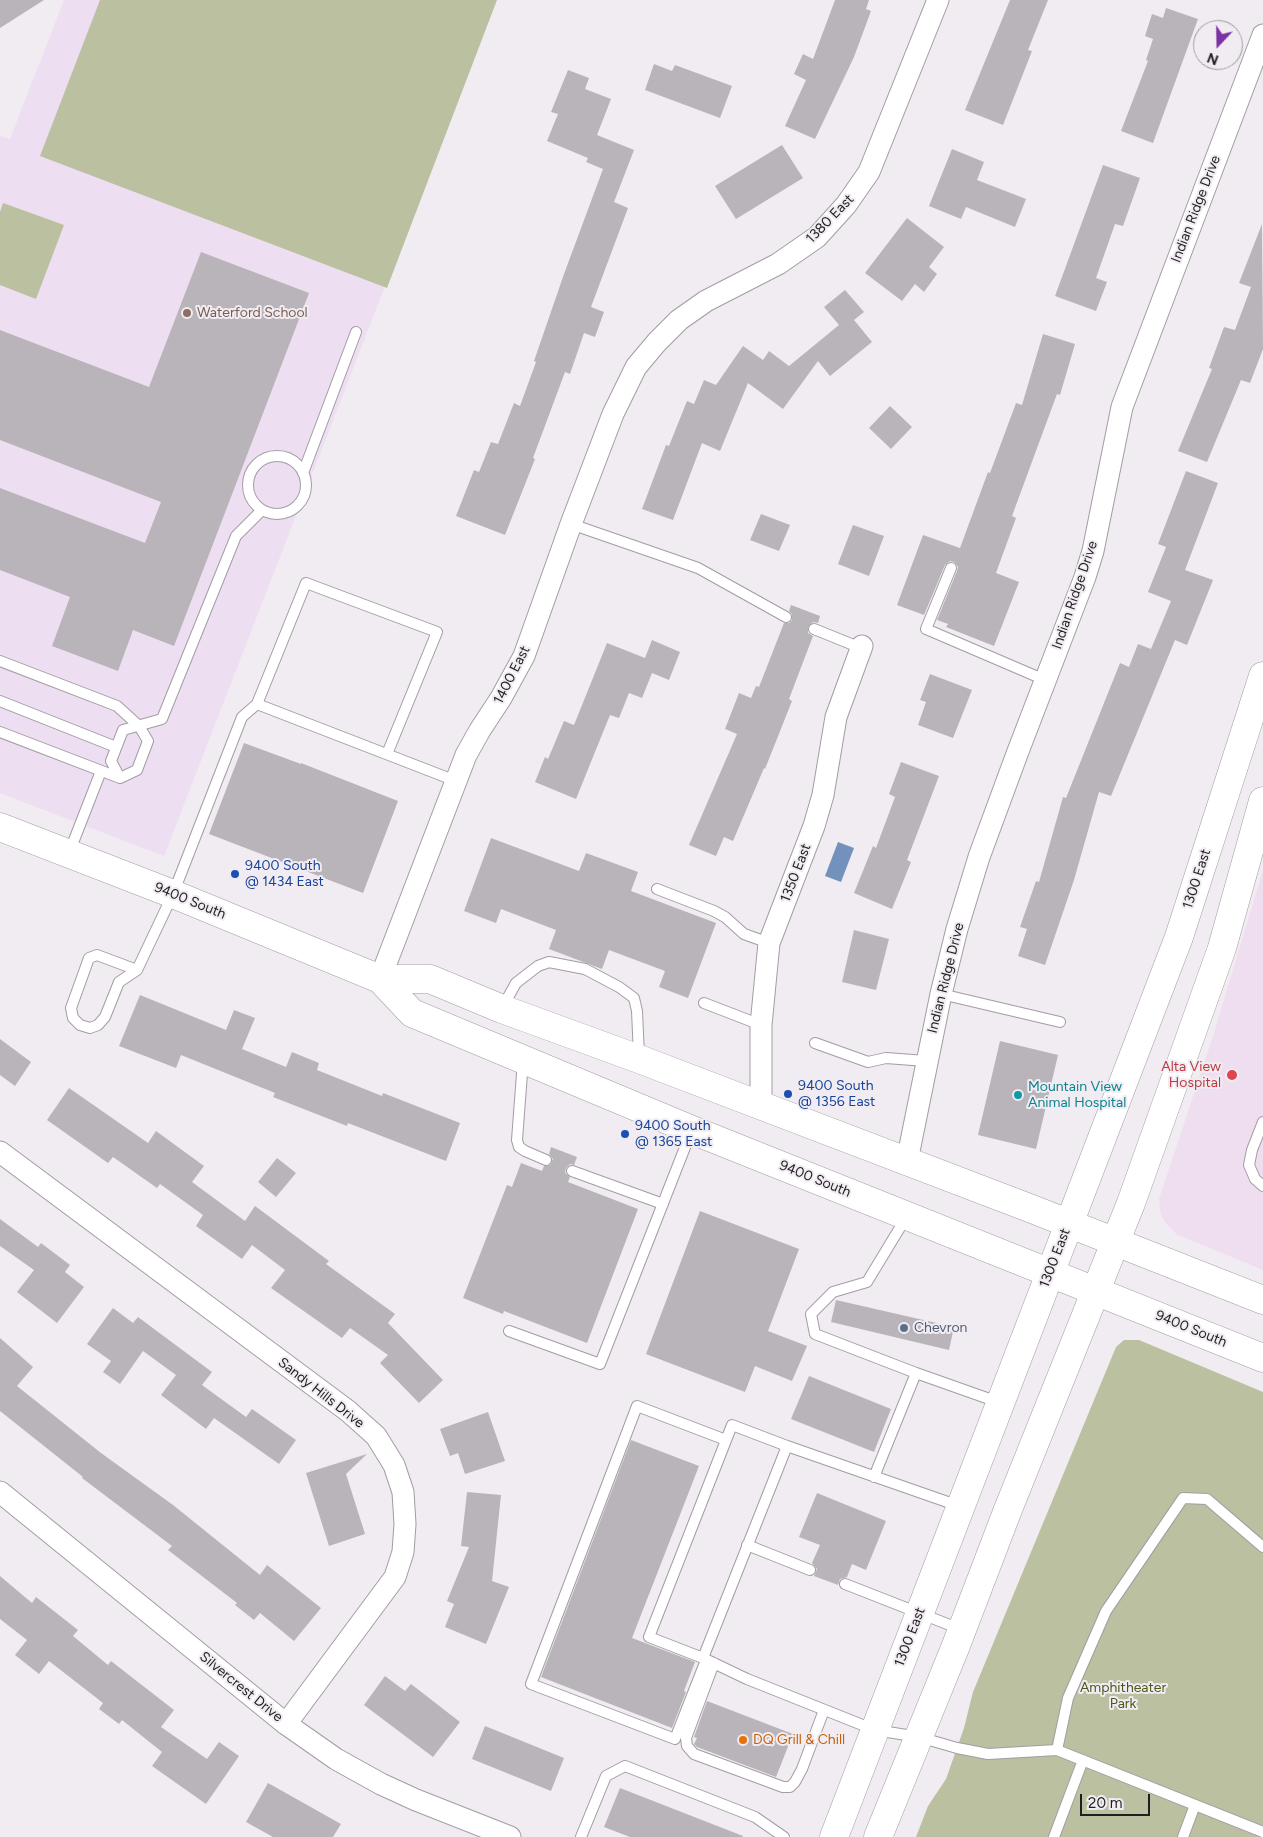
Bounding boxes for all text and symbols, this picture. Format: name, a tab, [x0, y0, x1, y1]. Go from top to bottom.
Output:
north arrow	[1193, 20, 1243, 70]
text: N	[1205, 49, 1221, 68]
street label: Indian Ridge Drive	[1168, 153, 1224, 265]
street label: 1380 East	[803, 191, 857, 247]
place label: Waterford School	[197, 305, 308, 321]
marker: Waterford School	[181, 307, 193, 319]
street label: Indian Ridge Drive	[1049, 539, 1101, 651]
street label: 1400 East	[490, 643, 534, 707]
street label: 1350 East	[777, 841, 815, 905]
street label: 1300 East	[1179, 847, 1215, 911]
place label: 9400 South @ 1434 East	[245, 858, 324, 890]
marker: 9400 South @ 1434 East	[229, 868, 241, 880]
street label: 9400 South	[152, 879, 228, 923]
street label: Indian Ridge Drive	[924, 921, 968, 1035]
place label: Alta View Hospital	[1161, 1059, 1221, 1092]
marker: Alta View Hospital	[1225, 1068, 1239, 1082]
place label: 9400 South @ 1356 East	[798, 1078, 875, 1110]
place label: Mountain View Animal Hospital	[1028, 1079, 1126, 1112]
marker: 9400 South @ 1356 East	[782, 1088, 794, 1100]
marker: Mountain View Animal Hospital	[1012, 1089, 1024, 1101]
place label: 9400 South @ 1365 East	[635, 1118, 712, 1150]
marker: 9400 South @ 1365 East	[619, 1128, 631, 1140]
street label: 9400 South	[777, 1157, 853, 1201]
street label: 1300 East	[1036, 1226, 1074, 1290]
street label: 9400 South	[1153, 1307, 1229, 1351]
place label: Chevron	[914, 1320, 967, 1336]
marker: Chevron	[898, 1322, 910, 1334]
street label: Sandy Hills Drive	[275, 1354, 367, 1432]
street label: 1300 East	[891, 1605, 929, 1669]
street label: Silvercrest Drive	[196, 1648, 286, 1726]
park label: Amphitheater Park	[1080, 1680, 1166, 1712]
place label: DQ Grill & Chill	[753, 1732, 845, 1748]
marker: DQ Grill & Chill	[737, 1734, 749, 1746]
scale bar	[1083, 1784, 1153, 1816]
text: 20 m	[1088, 1794, 1122, 1812]

